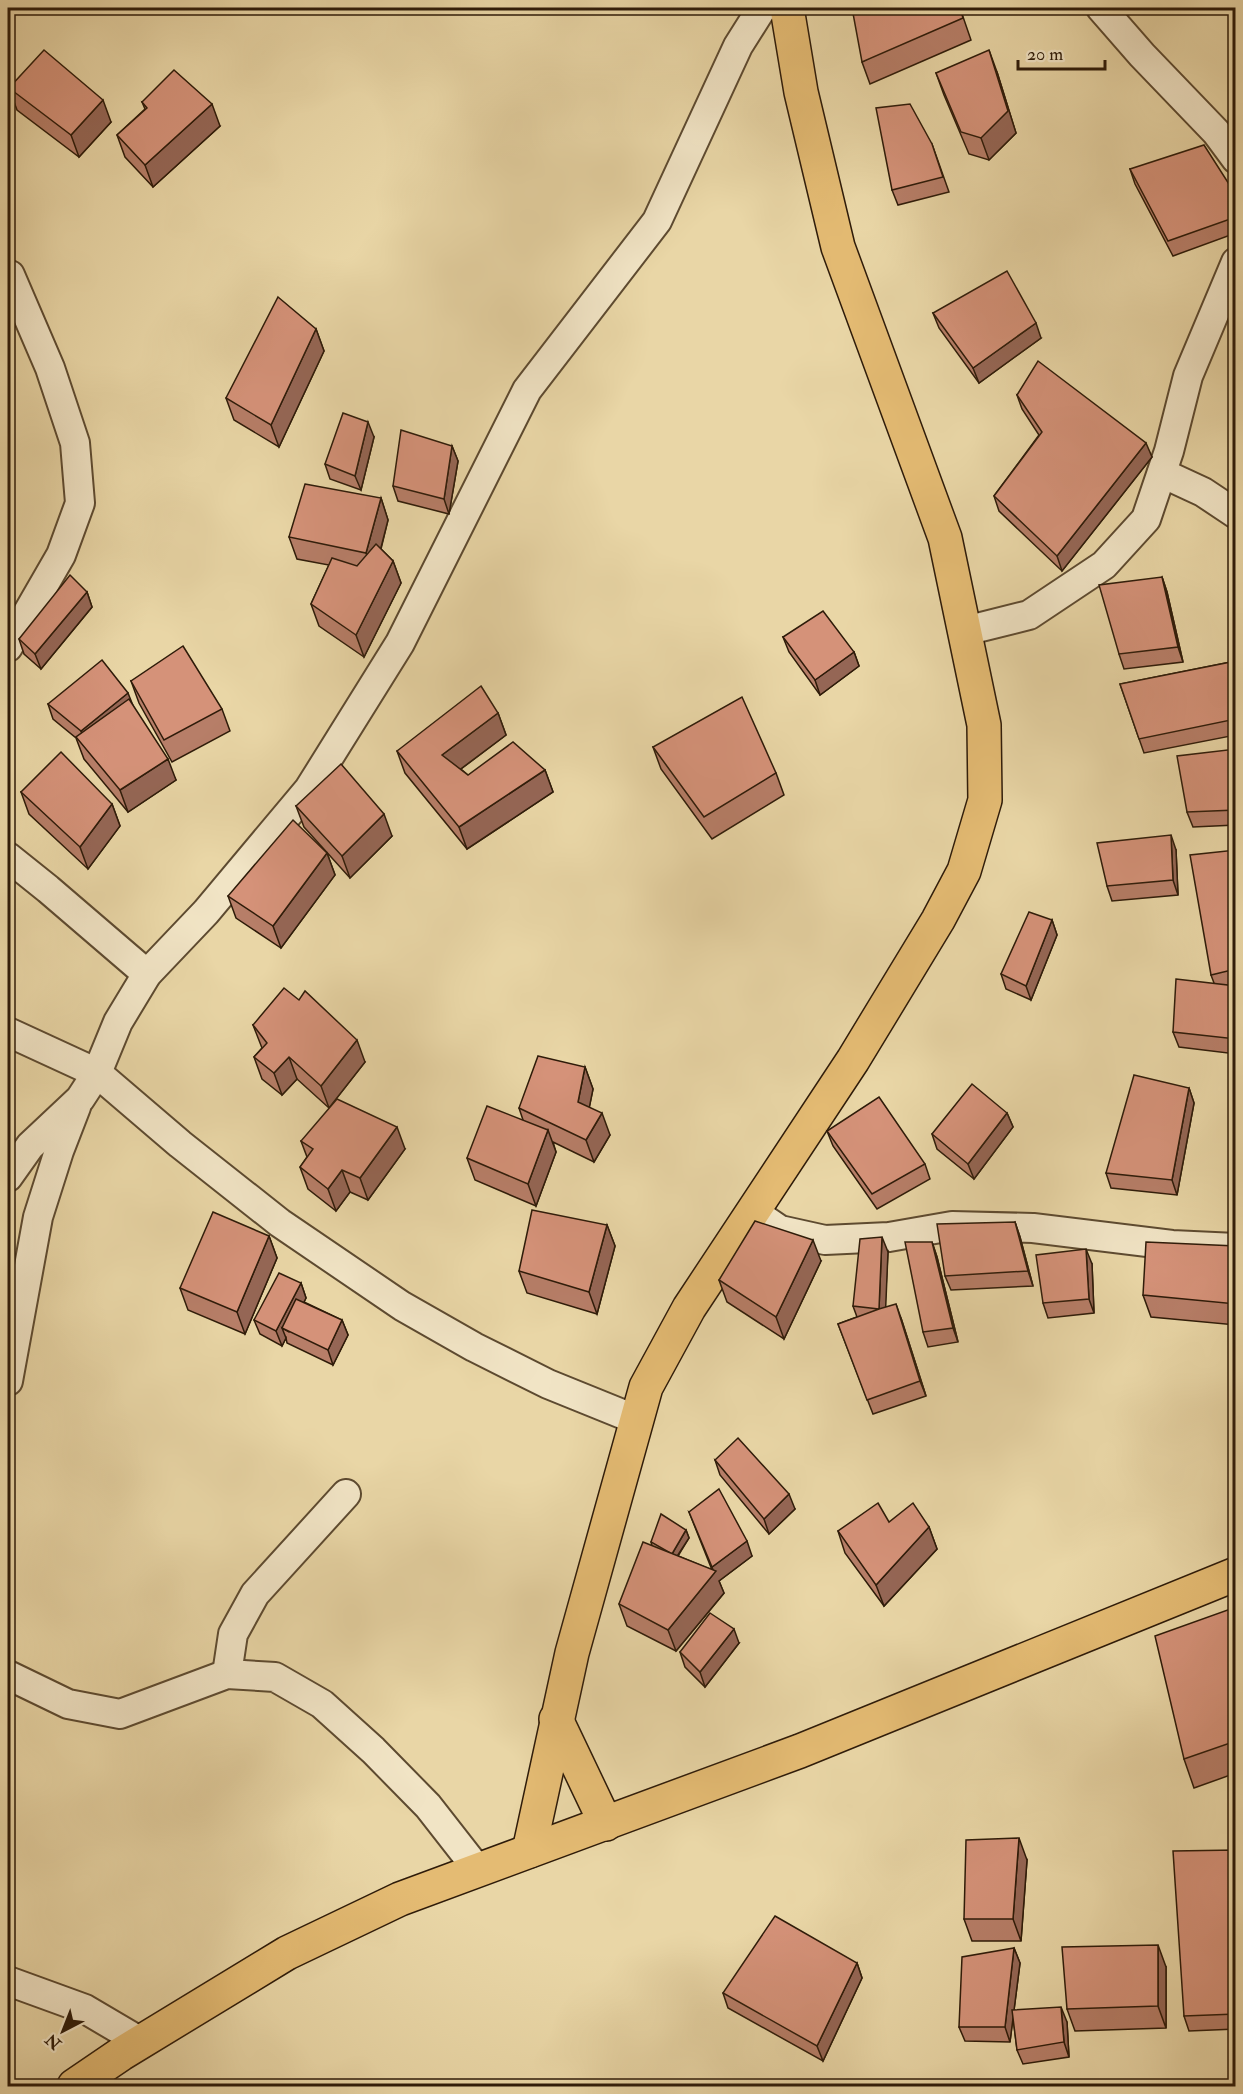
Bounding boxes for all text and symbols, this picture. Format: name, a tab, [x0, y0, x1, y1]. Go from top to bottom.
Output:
scale bar	[1018, 33, 1105, 71]
text: 20 m	[1027, 43, 1063, 66]
north arrow	[33, 2001, 93, 2061]
text: N	[41, 2029, 66, 2054]

